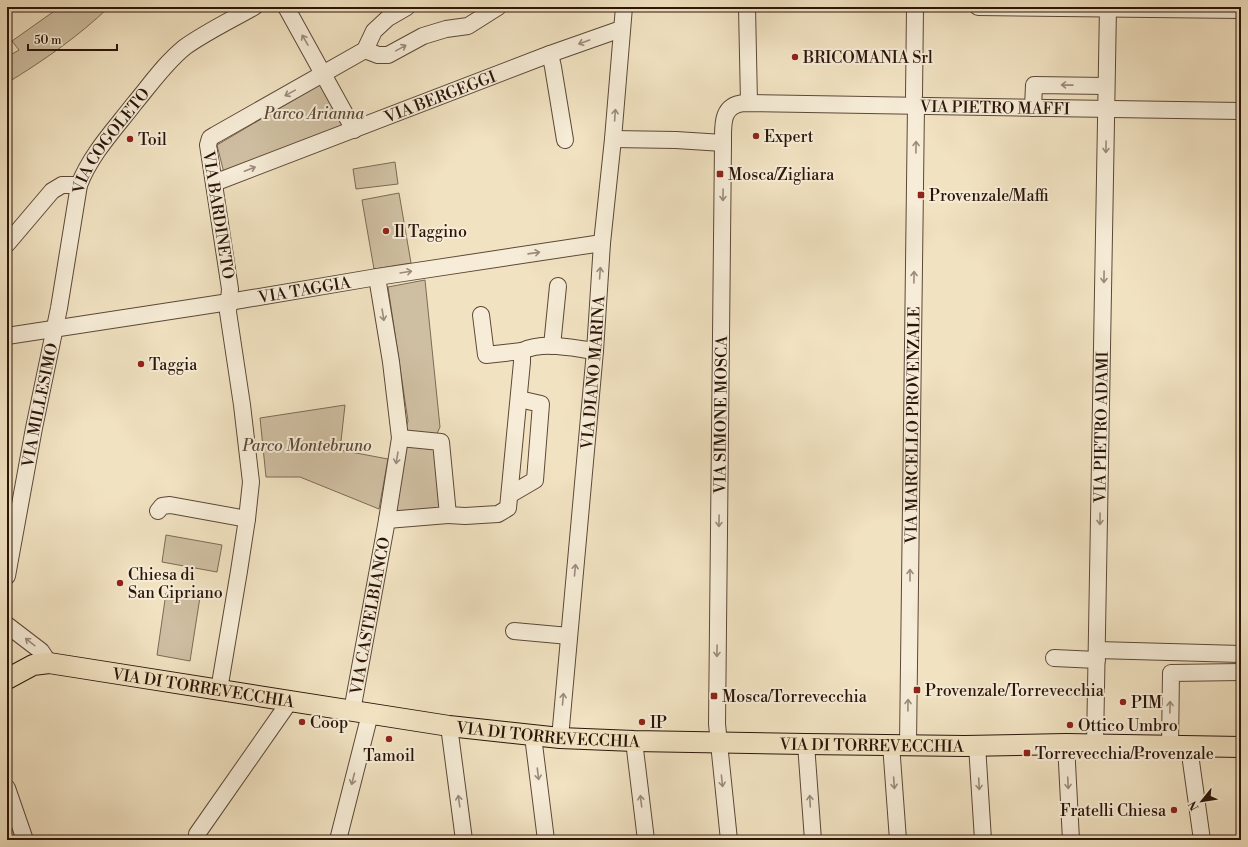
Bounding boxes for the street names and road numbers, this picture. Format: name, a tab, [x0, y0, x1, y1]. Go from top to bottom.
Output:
street label: VIA BERGEGGI	[381, 67, 499, 128]
street label: VIA COGOLETO	[69, 84, 154, 196]
street label: VIA PIETRO MAFFI	[919, 97, 1070, 119]
street label: VIA BARDINETO	[198, 149, 238, 281]
street label: VIA TAGGIA	[256, 272, 353, 308]
street label: VIA DIANO MARINA	[577, 294, 610, 451]
street label: VIA MARCELLO PROVENZALE	[901, 306, 924, 545]
street label: VIA SIMONE MOSCA	[710, 335, 732, 495]
street label: VIA MILLESIMO	[18, 341, 62, 470]
street label: VIA PIETRO ADAMI	[1090, 351, 1113, 504]
street label: VIA CASTELBIANCO	[346, 535, 395, 697]
street label: VIA DI TORREVECCHIA	[110, 664, 297, 713]
street label: VIA DI TORREVECCHIA	[454, 718, 641, 752]
street label: VIA DI TORREVECCHIA	[778, 735, 965, 757]

